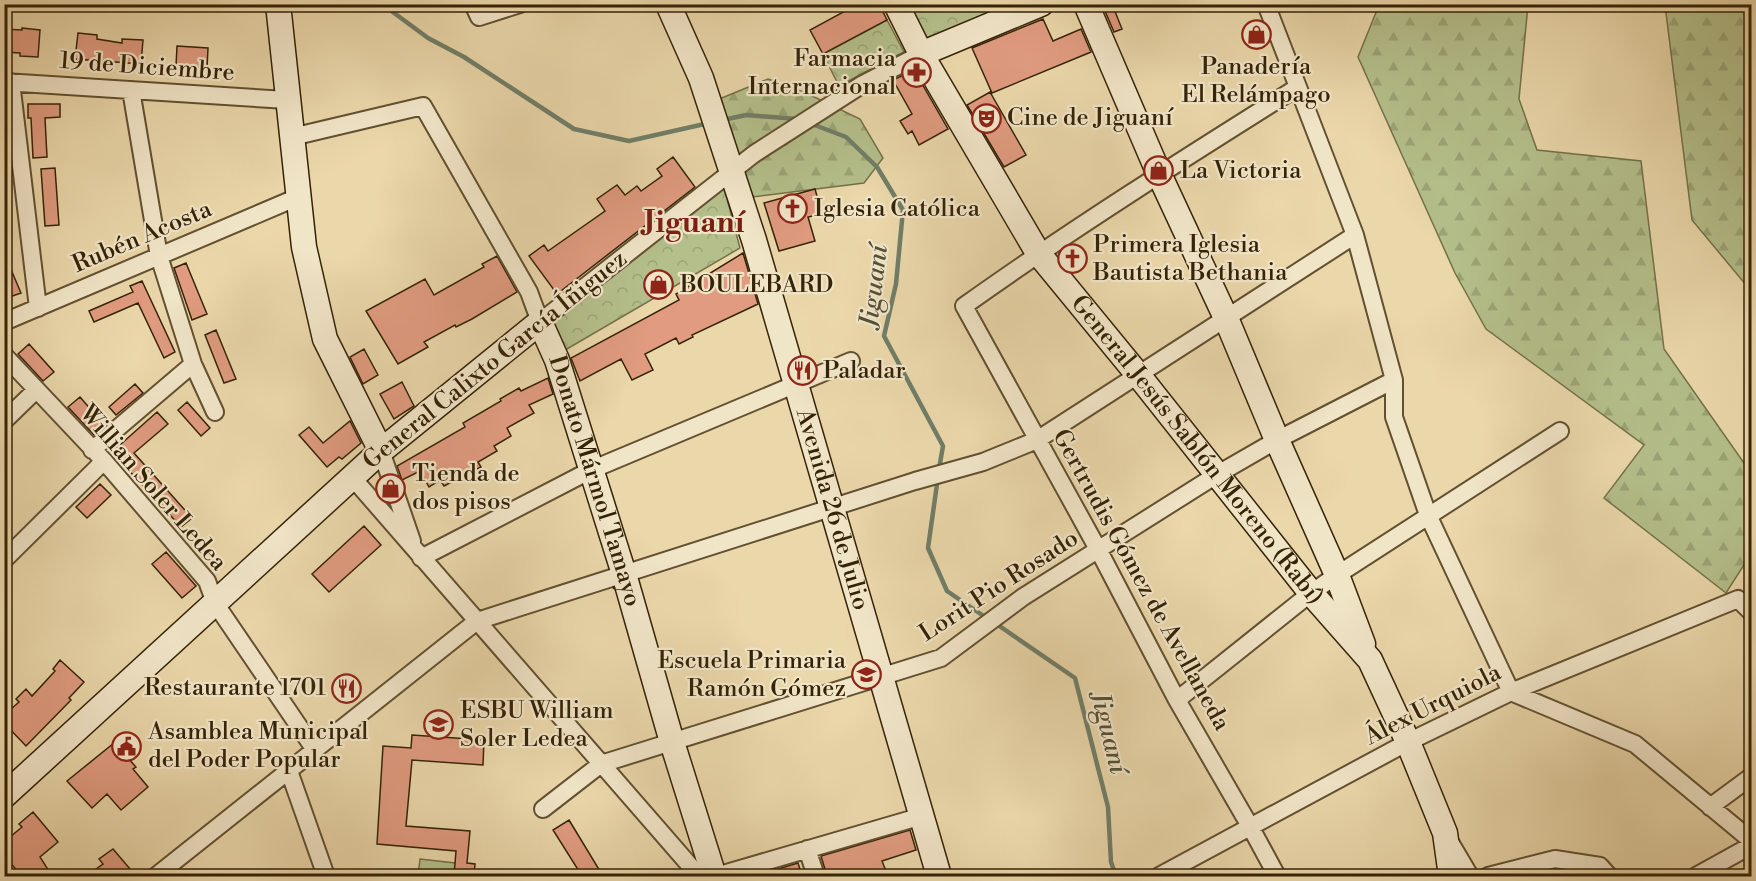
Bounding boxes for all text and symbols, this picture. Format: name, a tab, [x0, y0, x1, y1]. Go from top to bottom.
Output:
shop icon: Panadería El Relámpago	[1240, 18, 1272, 50]
place label: Farmacia Internacional	[748, 44, 897, 102]
street label: 19 de Diciembre	[58, 46, 236, 88]
place label: Panadería El Relámpago	[1181, 52, 1331, 110]
pharmacy icon: Farmacia Internacional	[901, 57, 933, 89]
theatre icon: Cine de Jiguaní	[970, 102, 1002, 134]
place label: Cine de Jiguaní	[1007, 103, 1174, 133]
shop icon: La Victoria	[1143, 155, 1175, 187]
place label: La Victoria	[1180, 156, 1302, 186]
church icon: Iglesia Católica	[777, 193, 809, 225]
street label: Rubén Acosta	[68, 194, 217, 280]
place label: Iglesia Católica	[814, 194, 981, 224]
district label: Jiguaní	[640, 204, 747, 242]
place label: Primera Iglesia Bautista Bethania	[1092, 230, 1288, 288]
water label: Jiguaní	[853, 240, 895, 332]
street label: General Calixto García Íñiguez	[356, 243, 633, 476]
church icon: Primera Iglesia Bautista Bethania	[1056, 243, 1088, 275]
shop icon: BOULEBARD	[643, 269, 675, 301]
place label: BOULEBARD	[679, 270, 833, 300]
street label: General Jesús Sablón Moreno (Rabí)	[1064, 289, 1330, 611]
street label: Donato Mármol Tamayo	[541, 352, 648, 610]
restaurant icon: Paladar	[786, 355, 818, 387]
place label: Paladar	[823, 356, 906, 386]
street label: Willian Soler Ledea	[72, 398, 234, 578]
street label: Avenida 26 de Julio	[789, 404, 876, 614]
street label: Gertrudis Gómez de Avellaneda	[1045, 424, 1237, 737]
place label: Tienda de dos pisos	[412, 459, 520, 517]
shop icon: Tienda de dos pisos	[375, 472, 407, 504]
street label: Lorit Pio Rosado	[914, 523, 1084, 649]
place label: Escuela Primaria Ramón Gómez	[658, 646, 847, 704]
street label: Álex Urquiola	[1358, 656, 1507, 753]
school or university icon: Escuela Primaria Ramón Gómez	[851, 659, 883, 691]
restaurant icon: Restaurante 1701	[331, 672, 363, 704]
place label: Restaurante 1701	[144, 673, 327, 703]
water label: Jiguaní	[1083, 686, 1135, 780]
place label: ESBU William Soler Ledea	[460, 696, 613, 754]
school or university icon: ESBU William Soler Ledea	[423, 709, 455, 741]
place label: Asamblea Municipal del Poder Popular	[147, 717, 368, 775]
public building icon: Asamblea Municipal del Poder Popular	[111, 730, 143, 762]

